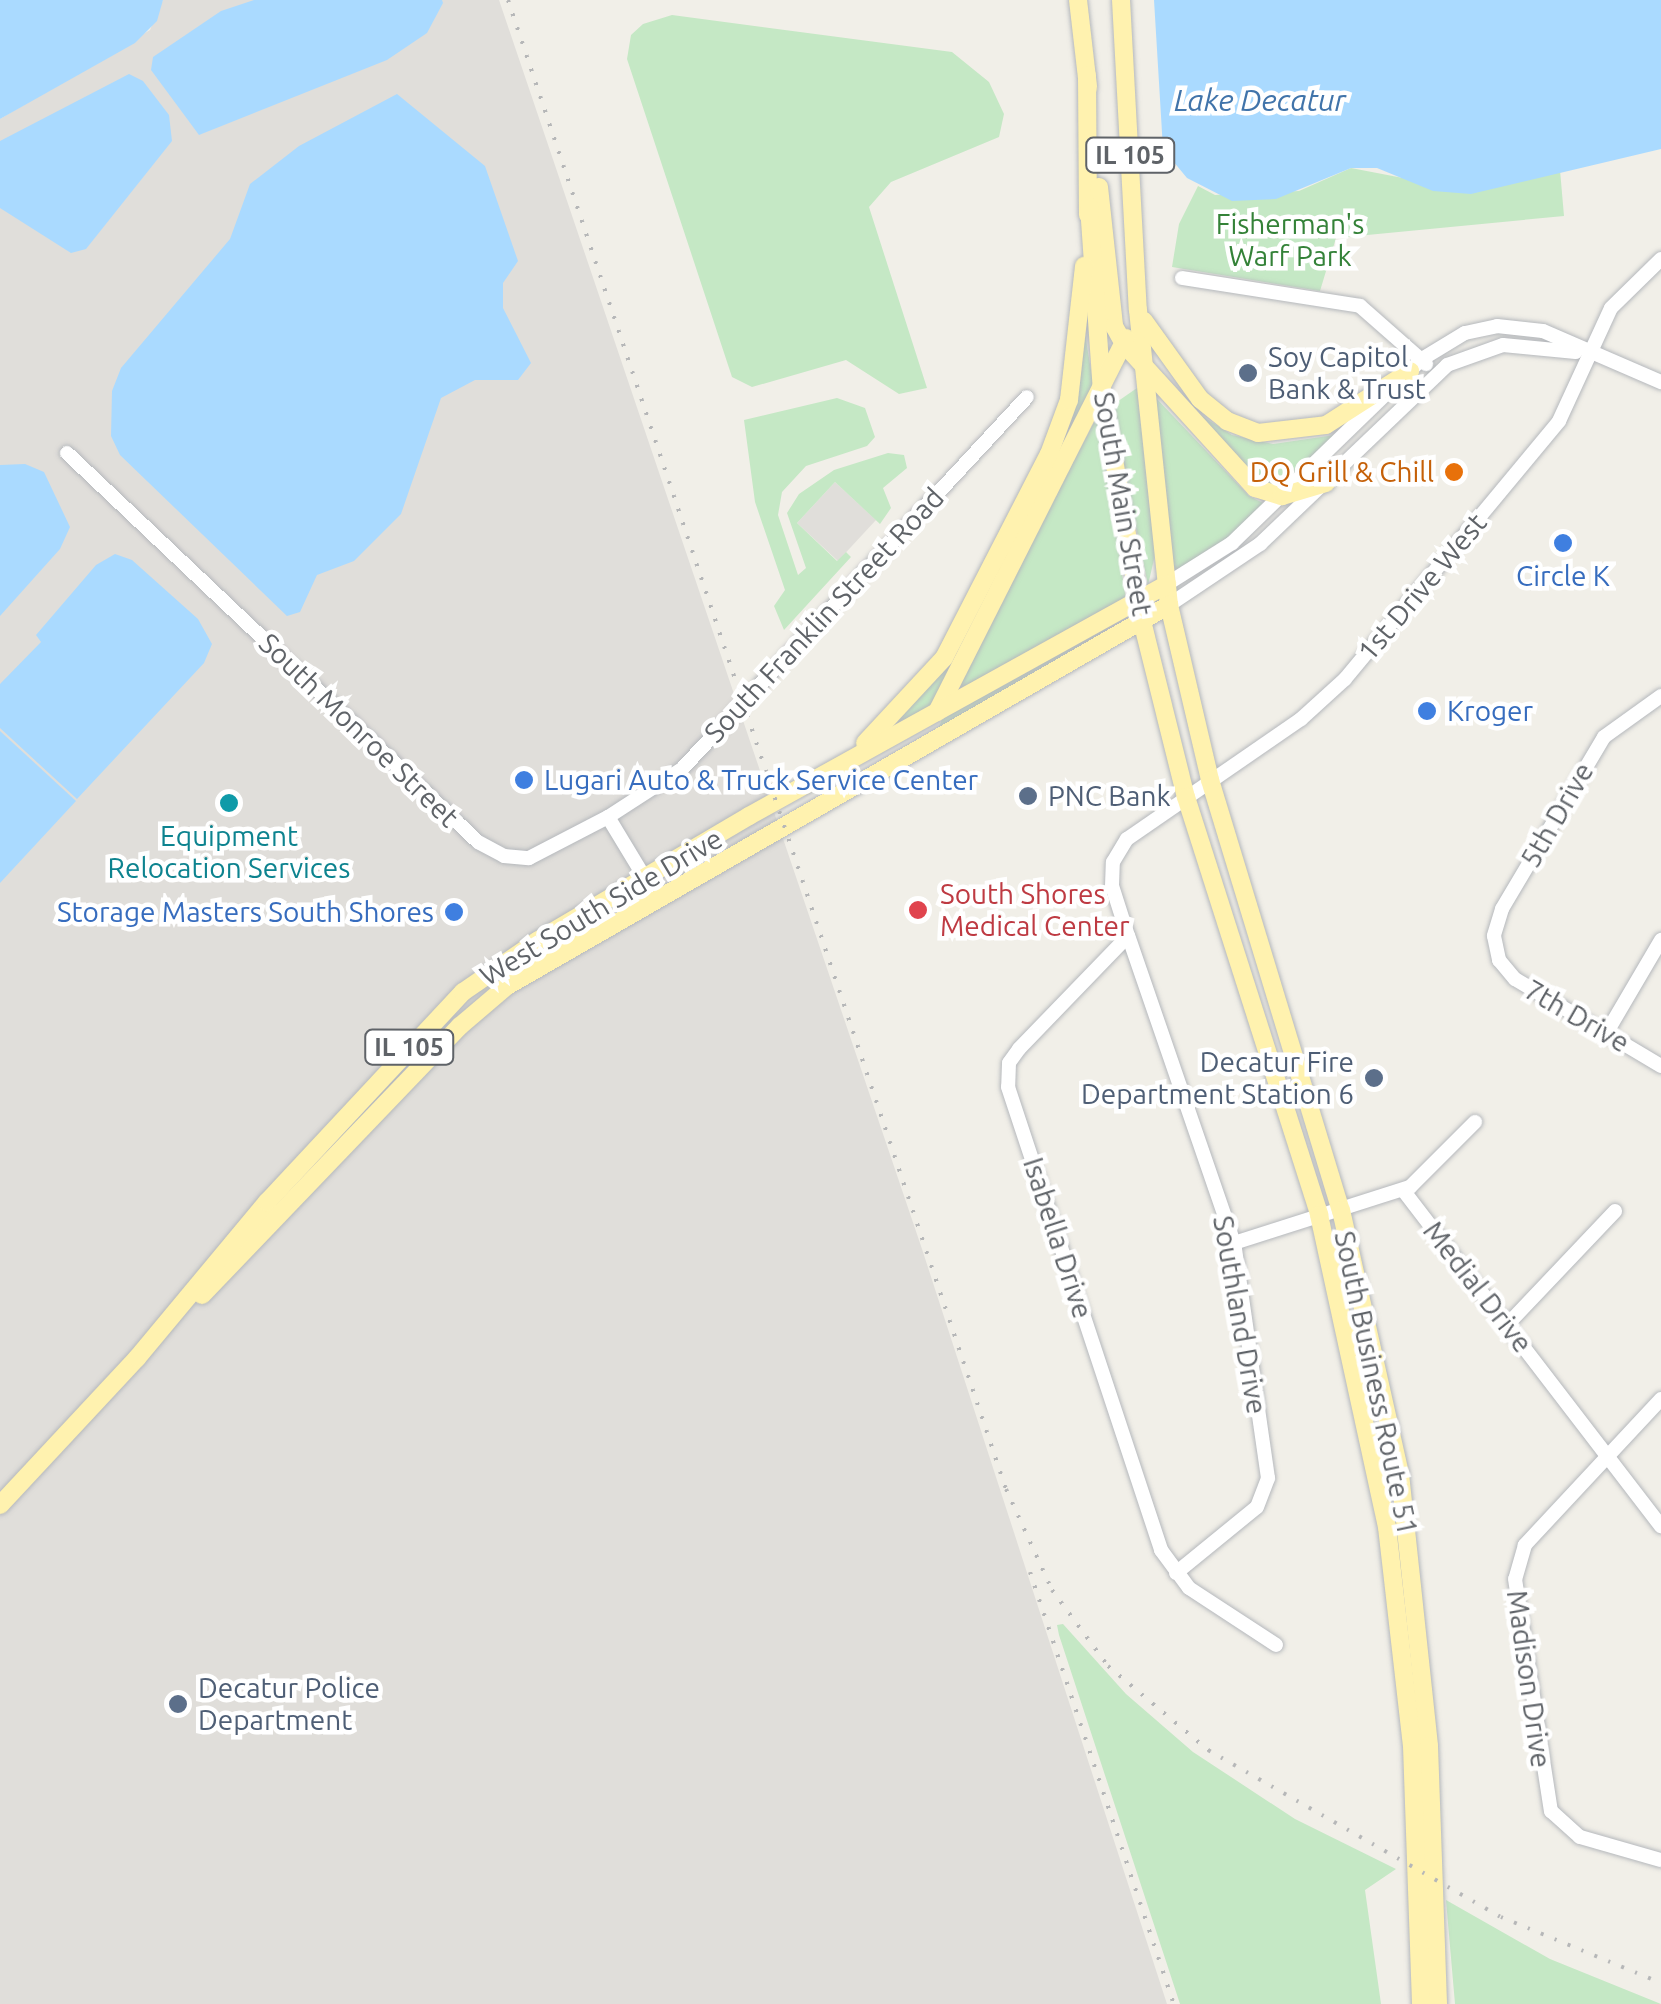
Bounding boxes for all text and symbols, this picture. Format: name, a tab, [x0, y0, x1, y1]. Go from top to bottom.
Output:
water label: Lake Decatur	[1174, 82, 1346, 118]
road number: IL 105	[1085, 135, 1175, 175]
park label: Fisherman's Warf Park	[1216, 207, 1364, 273]
place label: Soy Capitol Bank & Trust	[1268, 340, 1426, 406]
marker: Soy Capitol Bank & Trust	[1237, 362, 1259, 384]
street label: South Main Street	[1087, 390, 1159, 618]
place label: DQ Grill & Chill	[1250, 455, 1434, 489]
marker: DQ Grill & Chill	[1443, 461, 1465, 483]
street label: South Franklin Street Road	[697, 481, 951, 749]
street label: 1st Drive West	[1351, 506, 1493, 668]
marker: Circle K	[1552, 532, 1574, 554]
place label: Circle K	[1516, 559, 1610, 593]
street label: South Monroe Street	[252, 626, 466, 834]
place label: Kroger	[1447, 694, 1533, 728]
marker: Kroger	[1416, 700, 1438, 722]
street label: 5th Drive	[1514, 757, 1600, 873]
place label: Lugari Auto & Truck Service Center	[544, 763, 978, 797]
marker: Lugari Auto & Truck Service Center	[513, 769, 535, 791]
place label: PNC Bank	[1048, 779, 1171, 813]
marker: PNC Bank	[1017, 785, 1039, 807]
marker: Equipment Relocation Services	[218, 792, 240, 814]
place label: Equipment Relocation Services	[108, 819, 350, 885]
street label: West South Side Drive	[474, 821, 728, 993]
place label: South Shores Medical Center	[940, 877, 1130, 943]
place label: Storage Masters South Shores	[57, 895, 434, 929]
marker: South Shores Medical Center	[905, 897, 931, 923]
marker: Storage Masters South Shores	[443, 901, 465, 923]
street label: 7th Drive	[1519, 973, 1635, 1059]
road number: IL 105	[364, 1027, 454, 1067]
place label: Decatur Fire Department Station 6	[1081, 1045, 1354, 1111]
marker: Decatur Fire Department Station 6	[1363, 1067, 1385, 1089]
street label: Isabella Drive	[1016, 1153, 1100, 1323]
street label: Southland Drive	[1206, 1213, 1274, 1417]
street label: Medial Drive	[1416, 1215, 1540, 1359]
street label: South Business Route 51	[1327, 1228, 1425, 1538]
street label: Madison Drive	[1500, 1588, 1558, 1770]
place label: Decatur Police Department	[198, 1671, 380, 1737]
marker: Decatur Police Department	[167, 1693, 189, 1715]

